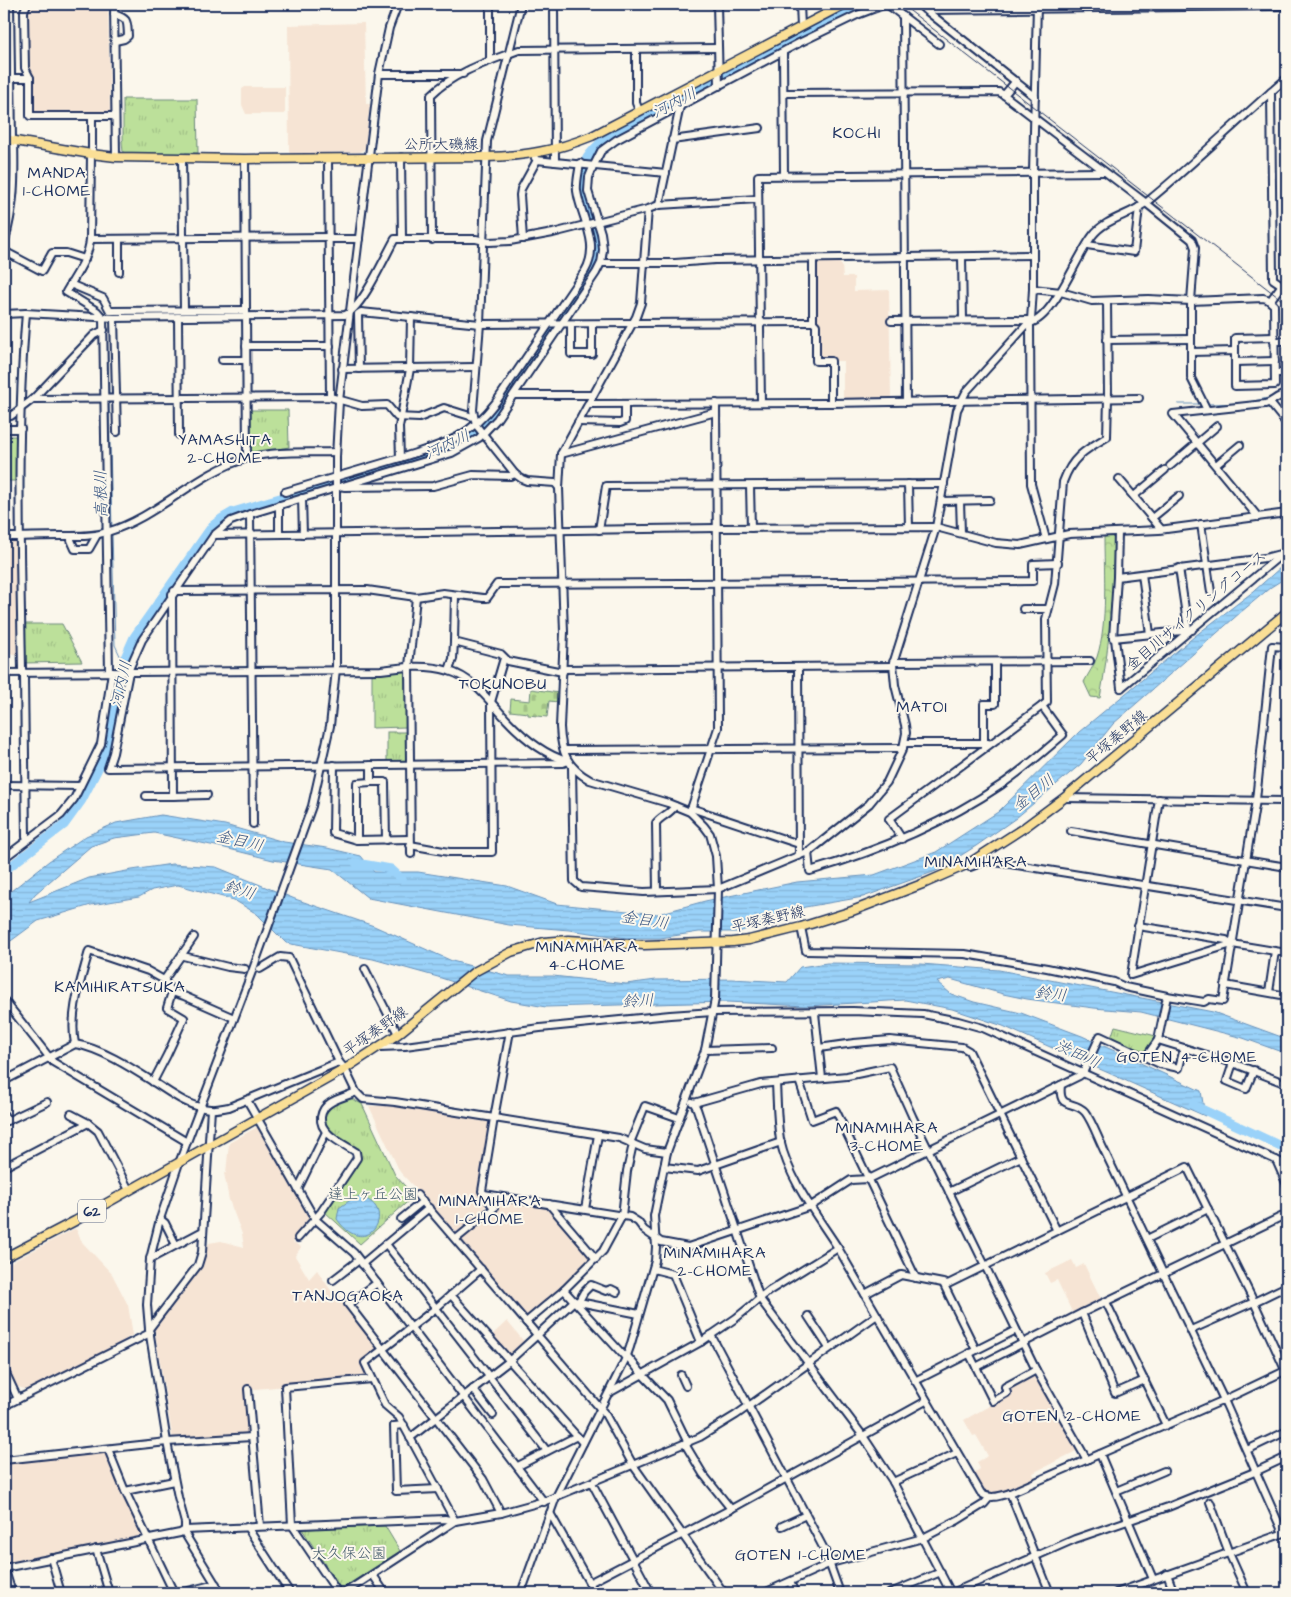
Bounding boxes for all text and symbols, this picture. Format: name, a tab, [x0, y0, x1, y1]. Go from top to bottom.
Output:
water label: 河内川	[648, 82, 701, 124]
district label: KOCHI	[833, 122, 881, 144]
street label: 公所大磯線	[403, 134, 479, 155]
district label: MANDA 1-CHOME	[23, 162, 91, 202]
water label: 河内川	[421, 425, 474, 465]
district label: YAMASHITA 2-CHOME	[178, 429, 272, 469]
water label: 高根川	[90, 470, 112, 518]
street label: 金目川サイクリングコース	[1122, 545, 1271, 676]
water label: 河内川	[105, 658, 137, 710]
district label: TOKUNOBU	[459, 673, 547, 695]
district label: MATOI	[896, 696, 948, 718]
street label: 平塚秦野線	[1081, 705, 1152, 770]
water label: 金目川	[1008, 769, 1059, 816]
water label: 金目川	[214, 825, 266, 857]
district label: MINAMIHARA	[924, 851, 1028, 873]
water label: 鈴川	[221, 875, 258, 905]
street label: 平塚秦野線	[729, 901, 807, 938]
water label: 金目川	[619, 905, 670, 935]
district label: MINAMIHARA 4-CHOME	[535, 936, 639, 976]
district label: KAMIHIRATSUKA	[54, 976, 186, 998]
water label: 鈴川	[1034, 981, 1068, 1007]
water label: 鈴川	[621, 989, 655, 1013]
street label: 平塚秦野線	[339, 1001, 412, 1062]
water label: 渋田川	[1051, 1034, 1104, 1074]
district label: GOTEN 4-CHOME	[1117, 1046, 1257, 1068]
district label: MINAMIHARA 3-CHOME	[835, 1117, 939, 1157]
park label: 達上ヶ丘公園	[328, 1184, 418, 1205]
district label: MINAMIHARA 1-CHOME	[438, 1190, 542, 1230]
road number: 62	[78, 1200, 106, 1222]
district label: MINAMIHARA 2-CHOME	[663, 1242, 767, 1282]
district label: TANJOGAOKA	[292, 1285, 404, 1307]
district label: GOTEN 2-CHOME	[1002, 1405, 1142, 1427]
park label: 大久保公園	[311, 1543, 387, 1564]
district label: GOTEN 1-CHOME	[735, 1544, 867, 1566]

